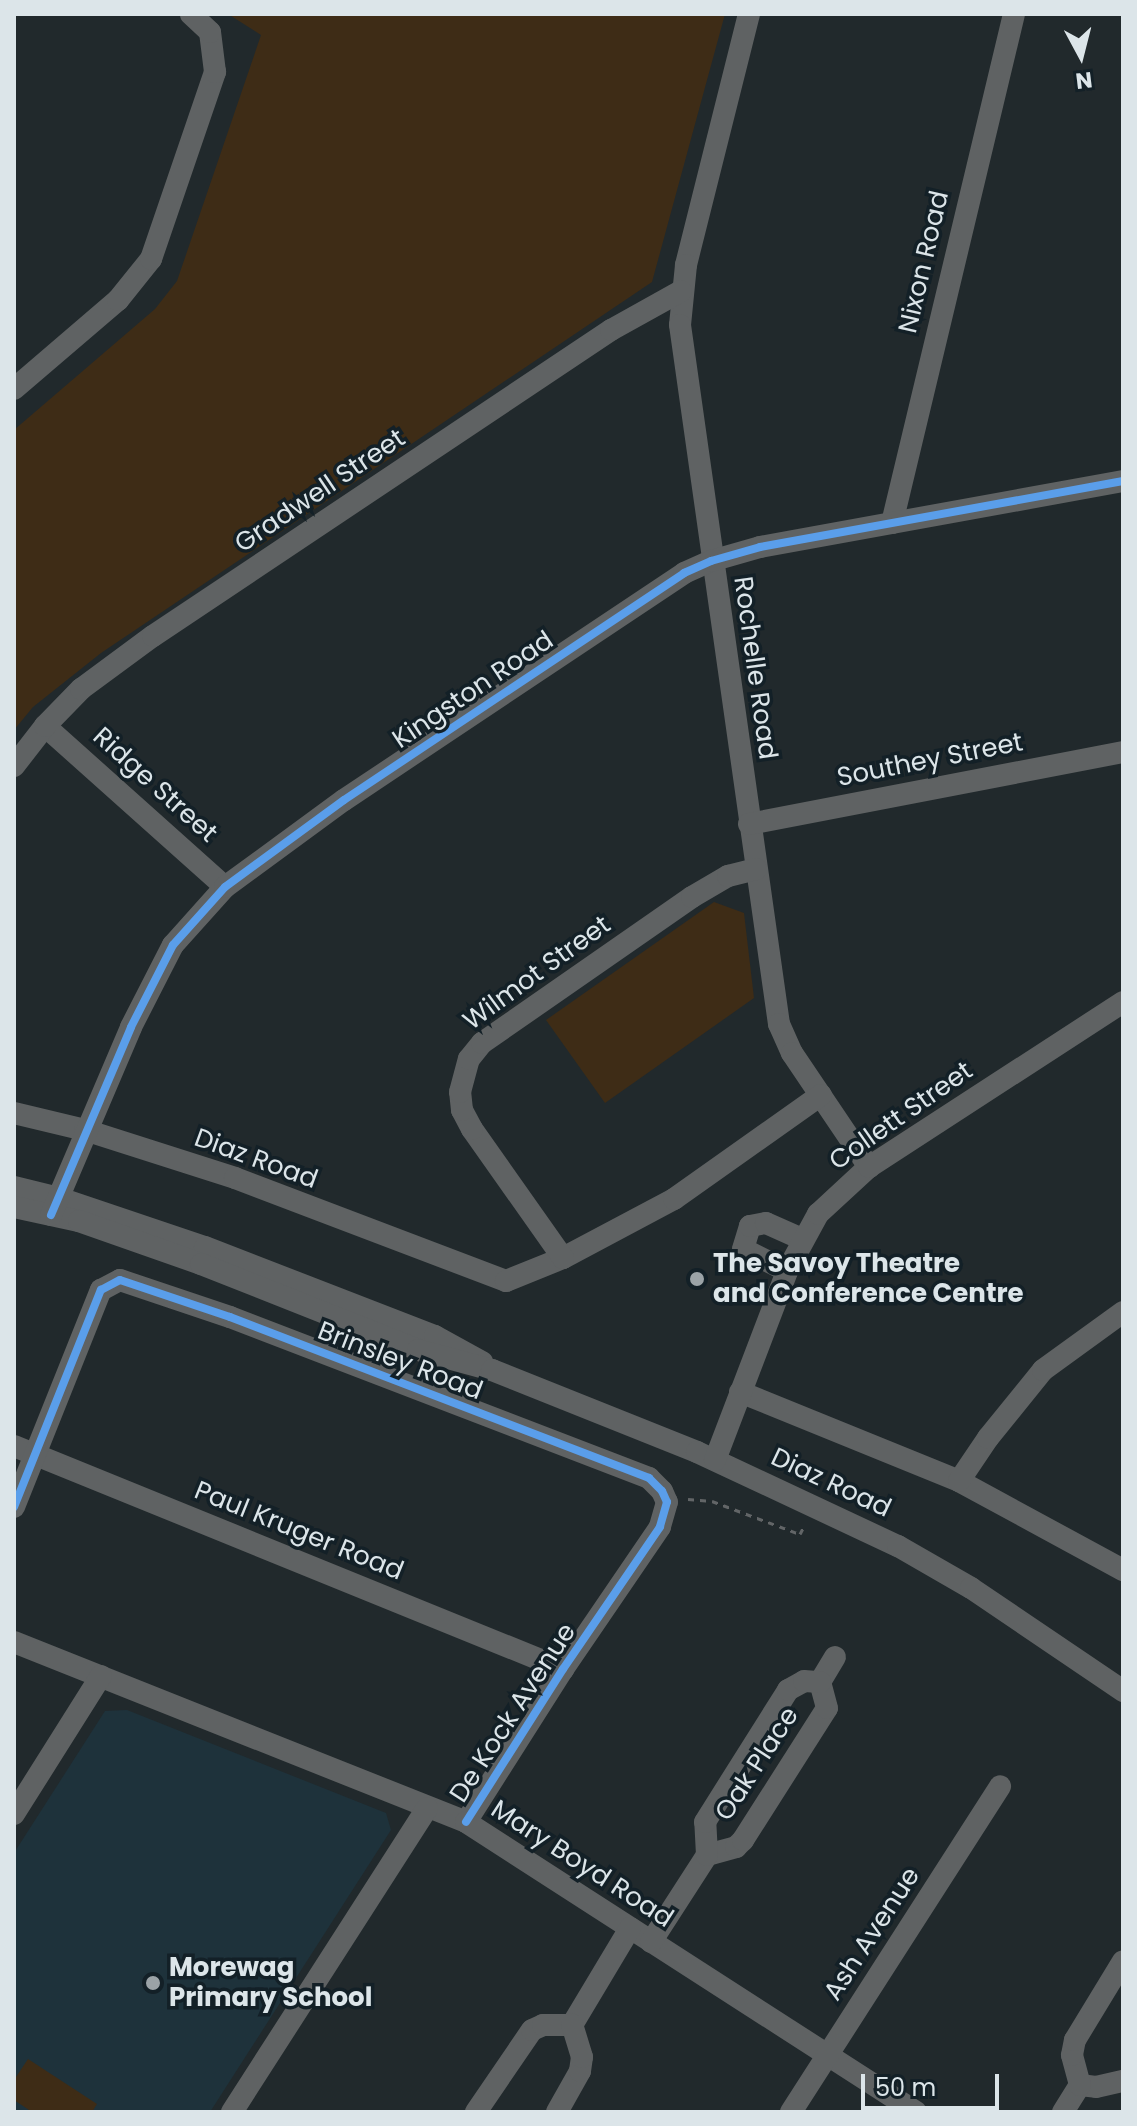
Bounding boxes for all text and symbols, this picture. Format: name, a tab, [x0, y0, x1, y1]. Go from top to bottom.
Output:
north arrow	[1041, 16, 1121, 96]
text: N	[1074, 64, 1094, 97]
street label: Nixon Road	[892, 188, 956, 336]
street label: Gradwell Street	[229, 423, 411, 559]
street label: Rochelle Road	[727, 575, 783, 761]
street label: Kingston Road	[387, 625, 559, 755]
street label: Ridge Street	[86, 721, 224, 849]
street label: Southey Street	[835, 727, 1025, 793]
street label: Wilmot Street	[457, 909, 617, 1037]
street label: Collett Street	[823, 1055, 979, 1177]
street label: Diaz Road	[190, 1122, 322, 1196]
place label: The Savoy Theatre and Conference Centre	[713, 1248, 1024, 1310]
marker: The Savoy Theatre and Conference Centre	[688, 1270, 706, 1288]
street label: Brinsley Road	[313, 1315, 487, 1407]
street label: Diaz Road	[766, 1442, 896, 1524]
street label: Paul Kruger Road	[190, 1475, 408, 1587]
street label: De Kock Avenue	[443, 1618, 583, 1808]
street label: Oak Place	[709, 1701, 805, 1827]
street label: Mary Boyd Road	[485, 1794, 679, 1934]
street label: Ash Avenue	[817, 1862, 927, 2006]
place label: Morewag Primary School	[169, 1952, 372, 2014]
marker: Morewag Primary School	[144, 1974, 162, 1992]
scale bar	[865, 2058, 1003, 2108]
text: 50 m	[875, 2071, 936, 2104]

